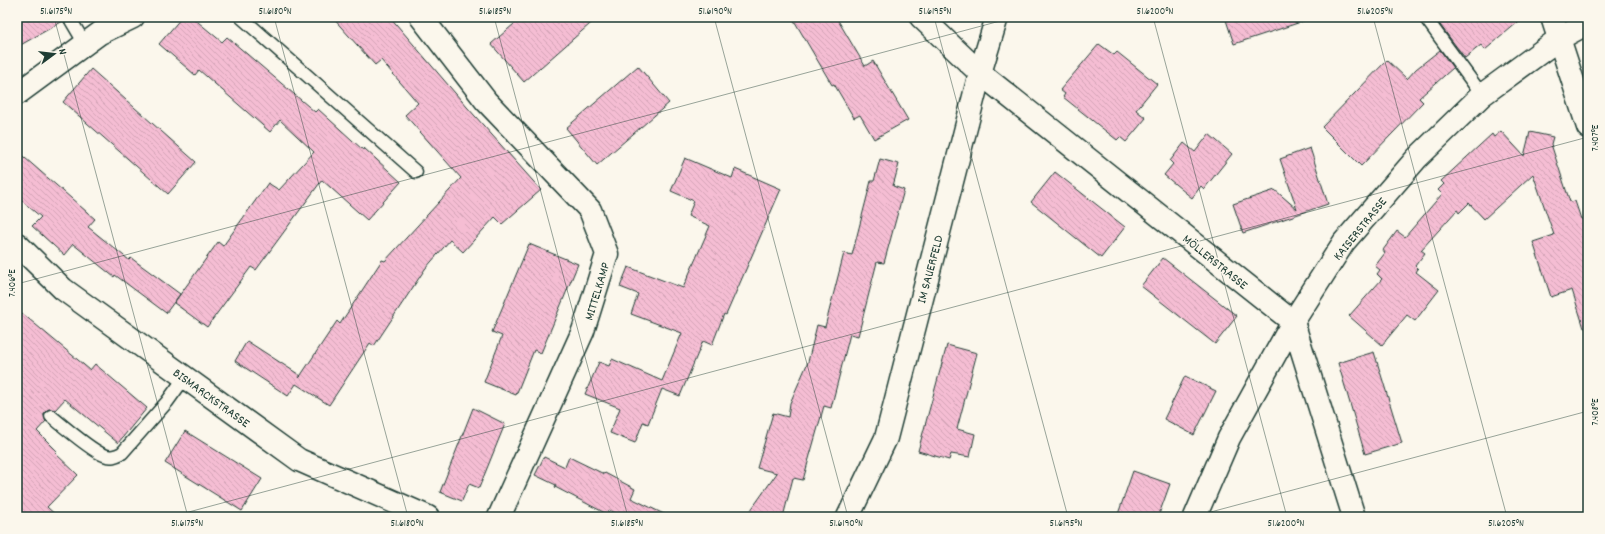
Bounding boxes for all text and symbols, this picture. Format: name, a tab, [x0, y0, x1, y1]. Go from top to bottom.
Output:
text: 51.6175°N	[40, 5, 72, 19]
text: 51.6180°N	[258, 5, 292, 19]
text: 51.6185°N	[479, 5, 511, 19]
text: 51.6190°N	[698, 5, 732, 19]
text: 51.6195°N	[919, 5, 952, 19]
text: 51.6200°N	[1137, 5, 1173, 19]
text: 51.6205°N	[1357, 5, 1393, 19]
north arrow	[34, 34, 74, 74]
text: N	[53, 47, 70, 57]
text: 7.407°E	[1589, 124, 1603, 151]
street label: KAISERSTRASSE	[1329, 194, 1393, 265]
street label: MÖLLERSTRASSE	[1178, 231, 1251, 295]
street label: IM SAUERFELD	[913, 233, 950, 306]
street label: MITTELKAMP	[581, 260, 616, 323]
text: 7.406°E	[6, 269, 20, 297]
street label: BISMARCKSTRASSE	[168, 365, 253, 434]
text: 7.408°E	[1589, 398, 1603, 425]
text: 51.6175°N	[171, 517, 203, 531]
text: 51.6180°N	[390, 517, 424, 531]
text: 51.6185°N	[611, 517, 643, 531]
text: 51.6190°N	[829, 517, 863, 531]
text: 51.6195°N	[1050, 517, 1083, 531]
text: 51.6200°N	[1268, 517, 1304, 531]
text: 51.6205°N	[1488, 517, 1524, 531]

